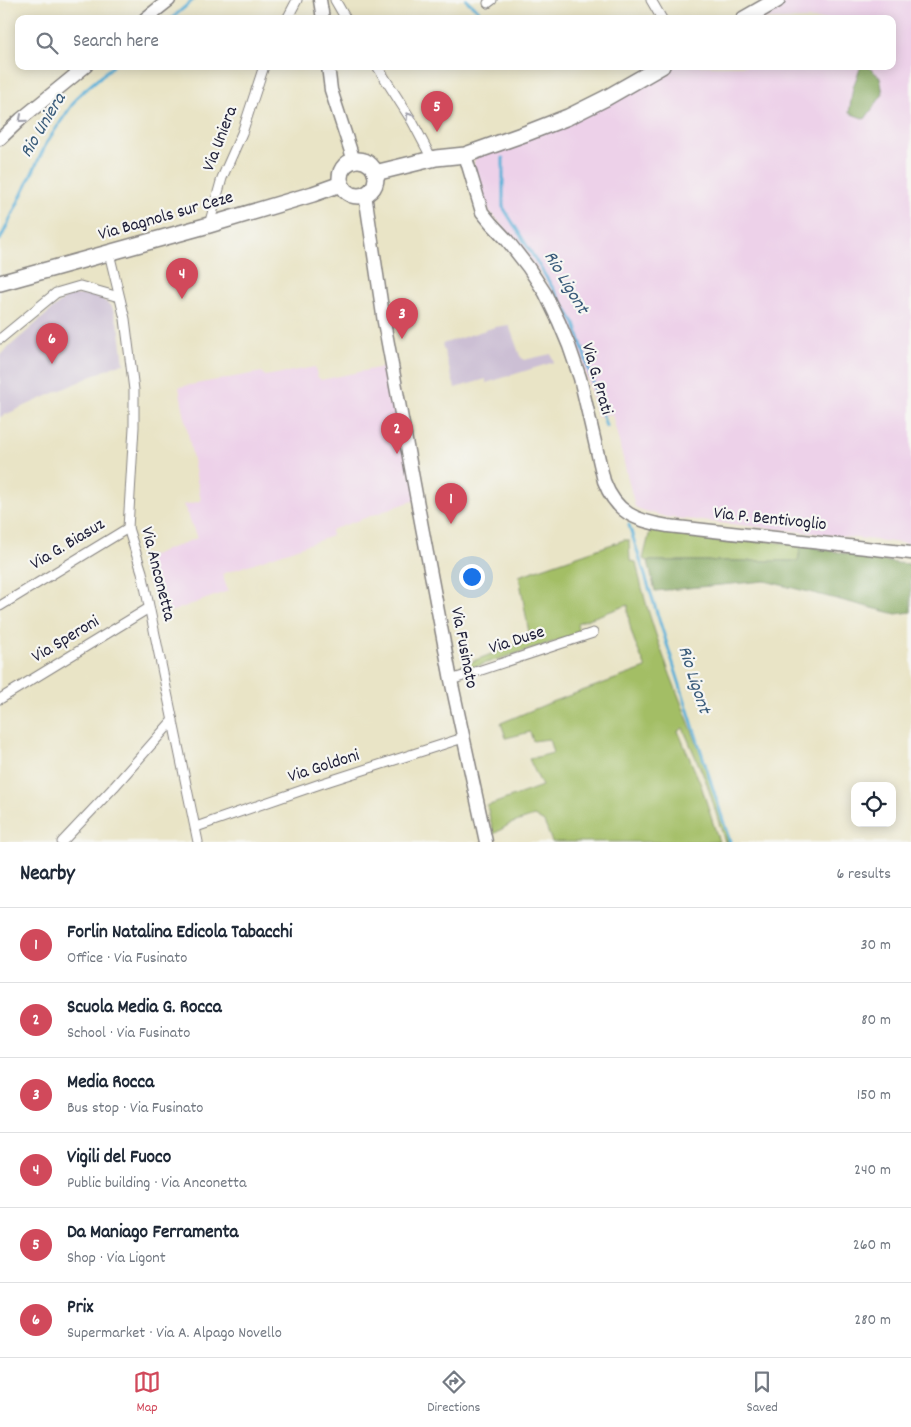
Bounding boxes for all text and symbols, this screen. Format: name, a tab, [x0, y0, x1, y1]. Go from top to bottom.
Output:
search box	[15, 15, 896, 70]
icon: search	[33, 29, 61, 57]
text: Search here	[73, 29, 159, 56]
water label: Rio Uniera	[14, 88, 74, 164]
pin: 5	[421, 91, 453, 132]
street label: Via Uniera	[197, 102, 245, 175]
one-way arrow	[18, 113, 27, 122]
one-way arrow	[405, 113, 415, 122]
street label: Via Bagnols sur Ceze	[96, 186, 237, 248]
water label: Rio Ligont	[536, 246, 595, 321]
pin: 4	[166, 258, 198, 299]
pin: 3	[386, 298, 418, 339]
pin: 6	[36, 323, 68, 364]
street label: Via G. Prati	[574, 340, 618, 418]
pin: 2	[381, 413, 413, 454]
pin: 1	[435, 483, 467, 524]
street label: Via P. Bentivoglio	[712, 502, 828, 538]
street label: Via G. Biasuz	[26, 513, 110, 577]
street label: Via Anconetta	[133, 524, 181, 624]
your location	[459, 564, 485, 590]
street label: Via Fusinato	[443, 605, 483, 691]
street label: Via Speroni	[27, 610, 105, 670]
street label: Via Duse	[486, 620, 548, 662]
water label: Rio Ligont	[669, 643, 717, 719]
street label: Via Goldoni	[285, 744, 363, 790]
map controls	[851, 782, 896, 827]
button: locate	[851, 782, 896, 827]
text: Nearby	[20, 860, 75, 890]
text: 6 results	[836, 863, 891, 886]
text: Forlin Natalina Edicola Tabacchi	[67, 920, 292, 947]
text: 1	[34, 934, 38, 957]
text: 30 m	[861, 934, 891, 957]
text: Office · Via Fusinato	[67, 947, 187, 970]
text: Scuola Media G. Rocca	[67, 995, 222, 1022]
text: 2	[33, 1009, 40, 1032]
text: 80 m	[861, 1009, 891, 1032]
text: School · Via Fusinato	[67, 1022, 190, 1045]
text: Media Rocca	[67, 1070, 154, 1097]
text: 3	[32, 1084, 40, 1107]
text: 150 m	[857, 1084, 891, 1107]
text: Bus stop · Via Fusinato	[67, 1097, 203, 1120]
text: Vigili del Fuoco	[67, 1145, 171, 1172]
text: 4	[33, 1159, 39, 1182]
text: 240 m	[854, 1159, 891, 1182]
text: Public building · Via Anconetta	[67, 1172, 247, 1195]
text: Da Maniago Ferramenta	[67, 1220, 238, 1247]
text: 5	[32, 1234, 40, 1257]
text: 260 m	[853, 1234, 891, 1257]
text: Shop · Via Ligont	[67, 1247, 166, 1270]
text: Prix	[67, 1295, 93, 1322]
text: 6	[32, 1309, 40, 1332]
text: 280 m	[854, 1309, 891, 1332]
text: Supermarket · Via A. Alpago Novello	[67, 1322, 282, 1345]
tab: Map	[133, 1368, 161, 1418]
tab: Directions	[427, 1368, 480, 1418]
tab: Saved	[747, 1368, 778, 1418]

